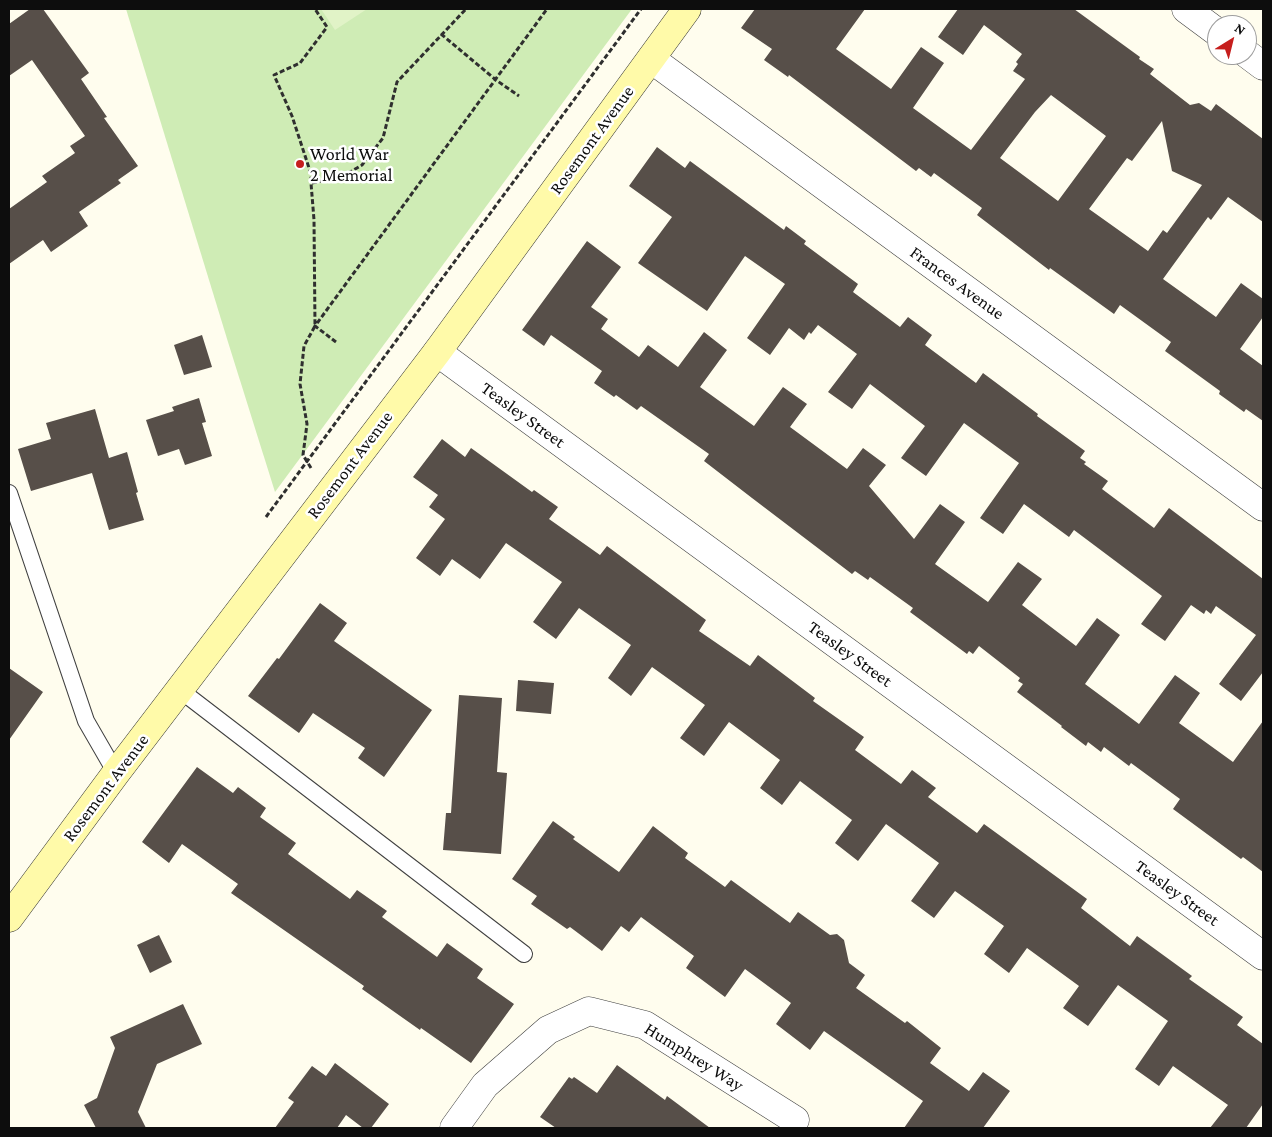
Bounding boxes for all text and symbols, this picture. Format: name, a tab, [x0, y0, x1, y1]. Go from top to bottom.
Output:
north arrow	[1207, 15, 1257, 65]
text: N	[1232, 19, 1249, 38]
street label: Rosemont Avenue	[545, 81, 639, 199]
place label: World War 2 Memorial	[310, 143, 392, 186]
marker: World War 2 Memorial	[294, 158, 306, 170]
street label: Frances Avenue	[906, 241, 1008, 325]
street label: Teasley Street	[477, 377, 569, 453]
street label: Rosemont Avenue	[303, 407, 397, 523]
street label: Teasley Street	[804, 616, 896, 692]
street label: Rosemont Avenue	[59, 730, 153, 846]
street label: Teasley Street	[1131, 855, 1223, 931]
street label: Humphrey Way	[640, 1018, 748, 1096]

